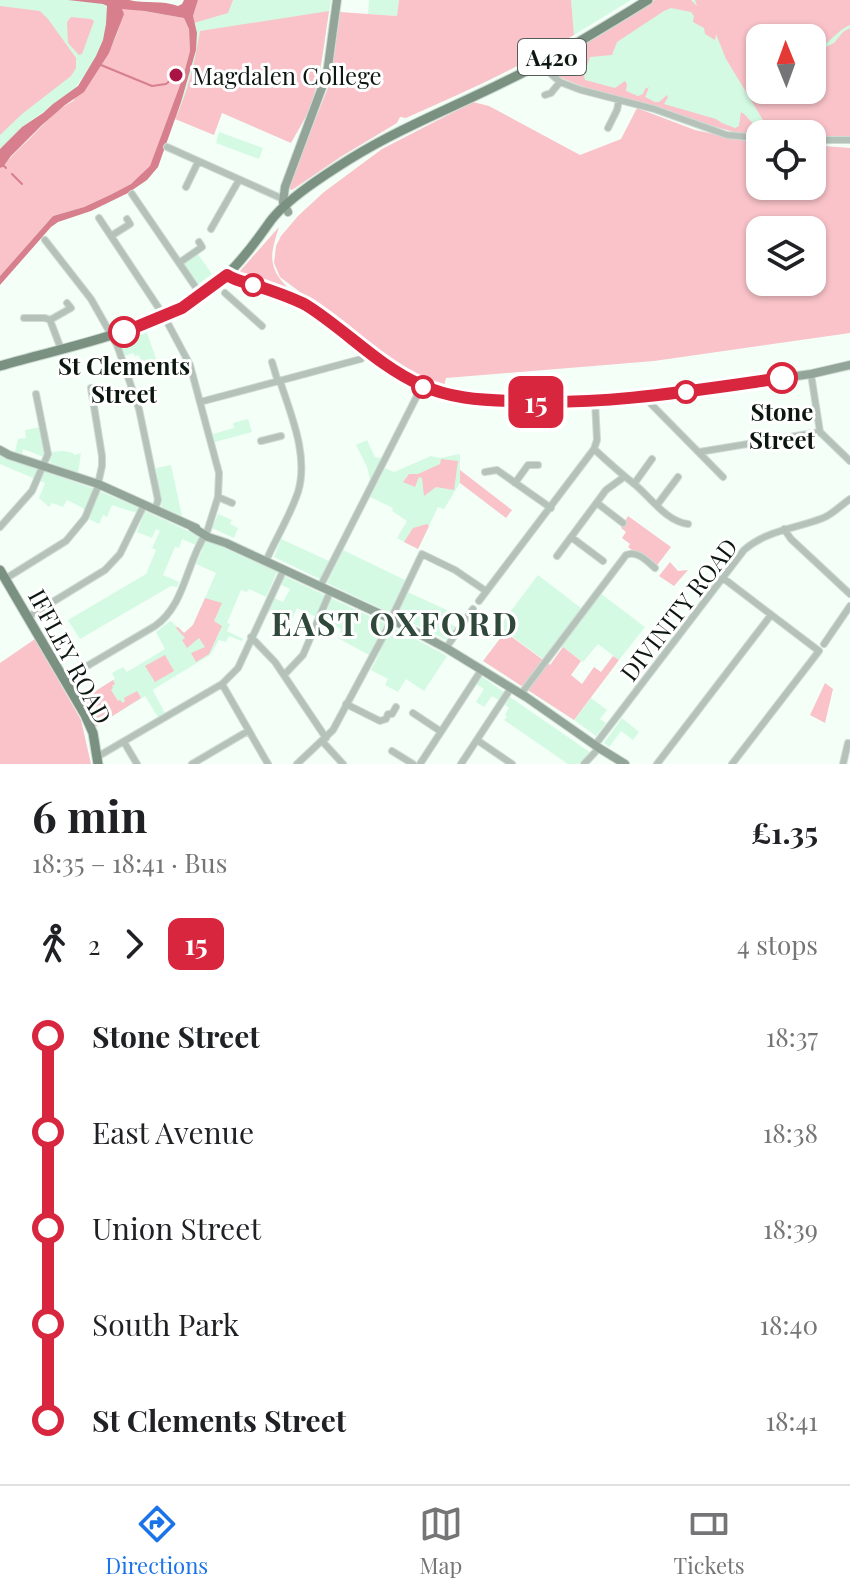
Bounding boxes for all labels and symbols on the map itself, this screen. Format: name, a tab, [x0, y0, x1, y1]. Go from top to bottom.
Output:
north arrow	[746, 24, 826, 104]
road number: A420	[518, 39, 586, 75]
place label: Magdalen College	[192, 59, 382, 91]
marker: Magdalen College	[167, 66, 185, 84]
unlabelled marker	[242, 274, 264, 296]
marker: St Clements Street	[109, 317, 139, 347]
place label: St Clements Street	[58, 349, 190, 409]
marker: Stone Street	[767, 363, 797, 393]
unlabelled marker	[412, 376, 434, 398]
line badge: 15	[500, 376, 572, 428]
unlabelled marker	[675, 381, 697, 403]
place label: Stone Street	[749, 395, 816, 455]
street label: DIVINITY ROAD	[612, 531, 744, 687]
street label: IFFLEY ROAD	[22, 583, 120, 729]
district label: EAST OXFORD	[271, 601, 519, 644]

